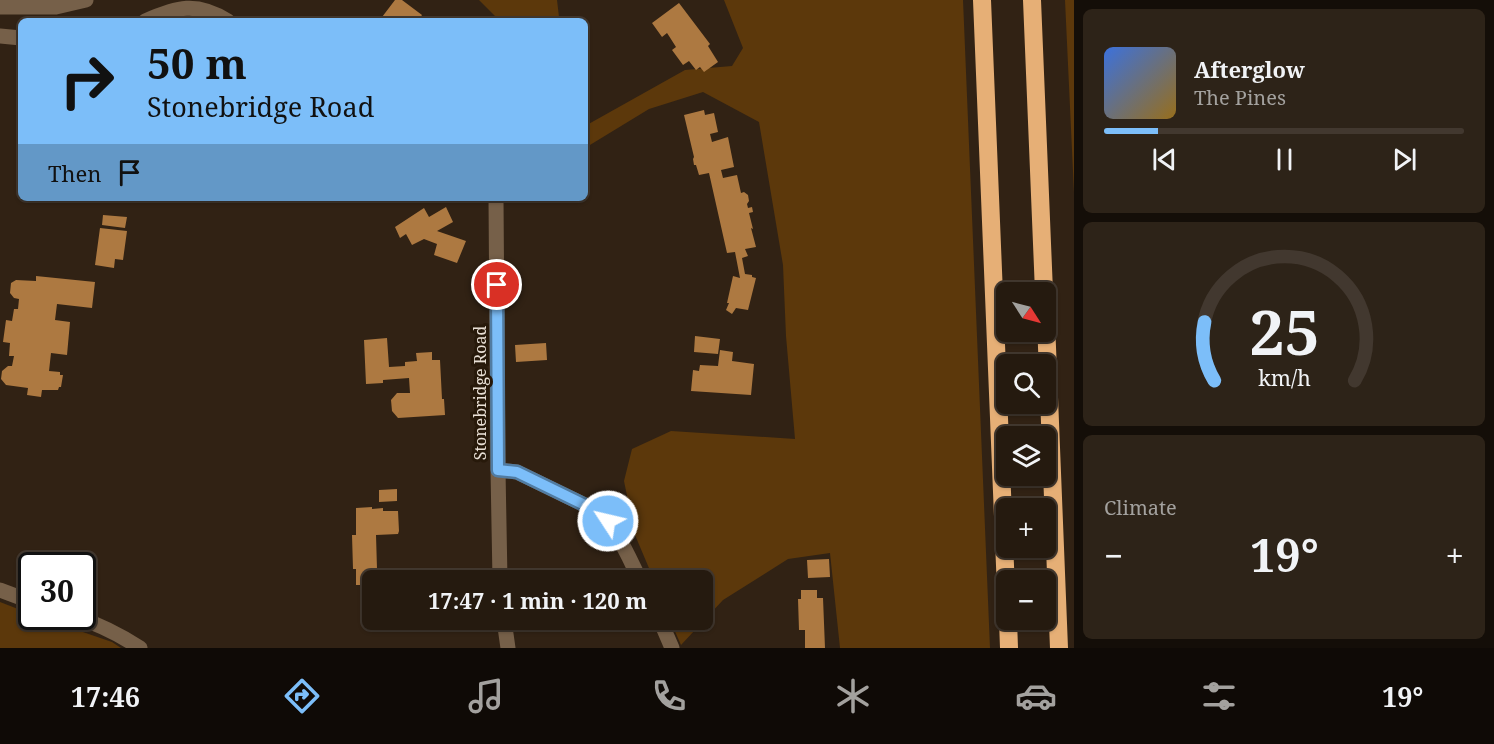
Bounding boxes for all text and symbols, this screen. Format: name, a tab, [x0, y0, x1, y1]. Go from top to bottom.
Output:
text: 50 m	[147, 34, 247, 91]
icon: right	[48, 42, 126, 120]
text: Afterglow	[1194, 54, 1305, 84]
text: The Pines	[1194, 84, 1286, 111]
text: Stonebridge Road	[147, 88, 374, 125]
icon: previous	[1148, 143, 1181, 176]
icon: pause	[1268, 143, 1301, 176]
icon: next	[1388, 143, 1421, 176]
icon: arrive	[113, 156, 146, 189]
text: Then	[48, 158, 101, 188]
pin	[471, 259, 522, 310]
icon: arrive	[480, 268, 513, 301]
north arrow	[996, 282, 1056, 342]
map controls	[996, 282, 1056, 630]
text: 25	[1249, 288, 1319, 373]
street label: Stonebridge Road	[469, 326, 491, 460]
button: search	[996, 354, 1056, 414]
text: km/h	[1258, 363, 1311, 392]
button: layers	[996, 426, 1056, 486]
position arrow	[576, 489, 640, 553]
text: Climate	[1104, 494, 1177, 521]
button: +	[996, 498, 1056, 558]
text: 19°	[1250, 524, 1319, 585]
text: −	[1104, 533, 1123, 578]
text: +	[1446, 533, 1464, 578]
speed limit sign: 30	[18, 552, 96, 630]
button: −	[996, 570, 1056, 630]
text: 17:47 · 1 min · 120 m	[428, 585, 647, 615]
icon: directions	[281, 675, 323, 717]
icon: music	[465, 675, 507, 717]
icon: phone	[648, 675, 690, 717]
icon: climate	[832, 675, 874, 717]
icon: car	[1015, 675, 1057, 717]
icon: filters	[1198, 675, 1240, 717]
text: 17:46	[71, 678, 140, 715]
text: 19°	[1382, 678, 1423, 715]

